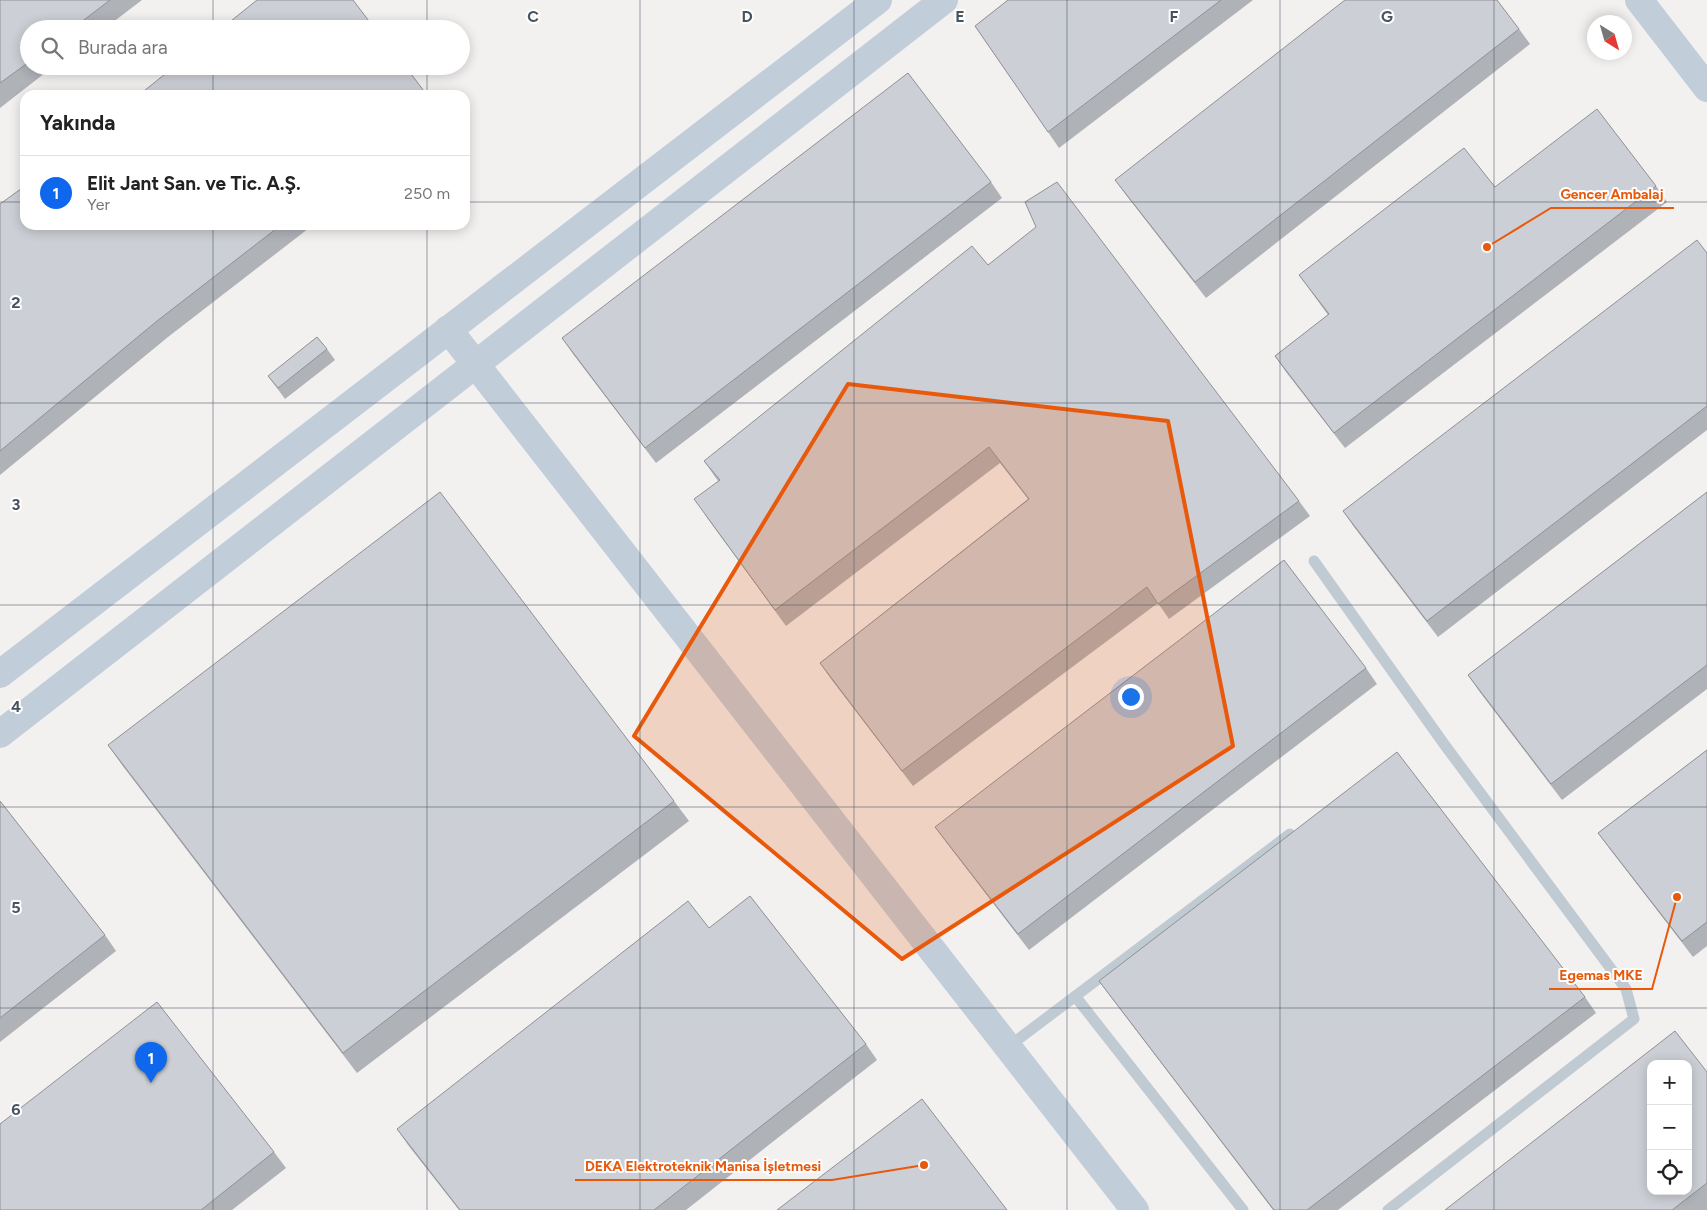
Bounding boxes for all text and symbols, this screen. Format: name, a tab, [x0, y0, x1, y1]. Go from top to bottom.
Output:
text: C	[527, 7, 539, 26]
text: D	[741, 7, 753, 26]
text: E	[955, 7, 965, 26]
text: F	[1170, 7, 1179, 26]
text: G	[1381, 7, 1393, 26]
north arrow	[1587, 15, 1632, 60]
search box	[20, 20, 470, 75]
icon: search	[38, 34, 66, 62]
text: Burada ara	[78, 36, 168, 59]
text: Yakında	[40, 110, 115, 135]
text: Elit Jant San. ve Tic. A.Ş.	[87, 172, 301, 195]
callout: Gencer Ambalaj	[1551, 179, 1674, 208]
text: 1	[53, 184, 59, 203]
text: 250 m	[404, 184, 450, 203]
text: Gencer Ambalaj	[1560, 186, 1664, 203]
text: Yer	[87, 195, 110, 214]
text: 2	[11, 293, 21, 312]
text: 3	[12, 495, 21, 514]
your location	[1118, 684, 1144, 710]
text: 4	[11, 697, 21, 716]
text: 5	[11, 898, 21, 917]
callout: Egemas MKE	[1549, 960, 1652, 989]
text: Egemas MKE	[1559, 967, 1643, 984]
pin: 1	[135, 1042, 167, 1083]
map controls	[1647, 1060, 1692, 1195]
button: +	[1647, 1060, 1692, 1105]
text: 6	[11, 1100, 21, 1119]
button: −	[1647, 1105, 1692, 1150]
button: locate	[1647, 1150, 1692, 1195]
callout: DEKA Elektroteknik Manisa İşletmesi	[575, 1151, 832, 1180]
text: DEKA Elektroteknik Manisa İşletmesi	[585, 1158, 821, 1175]

